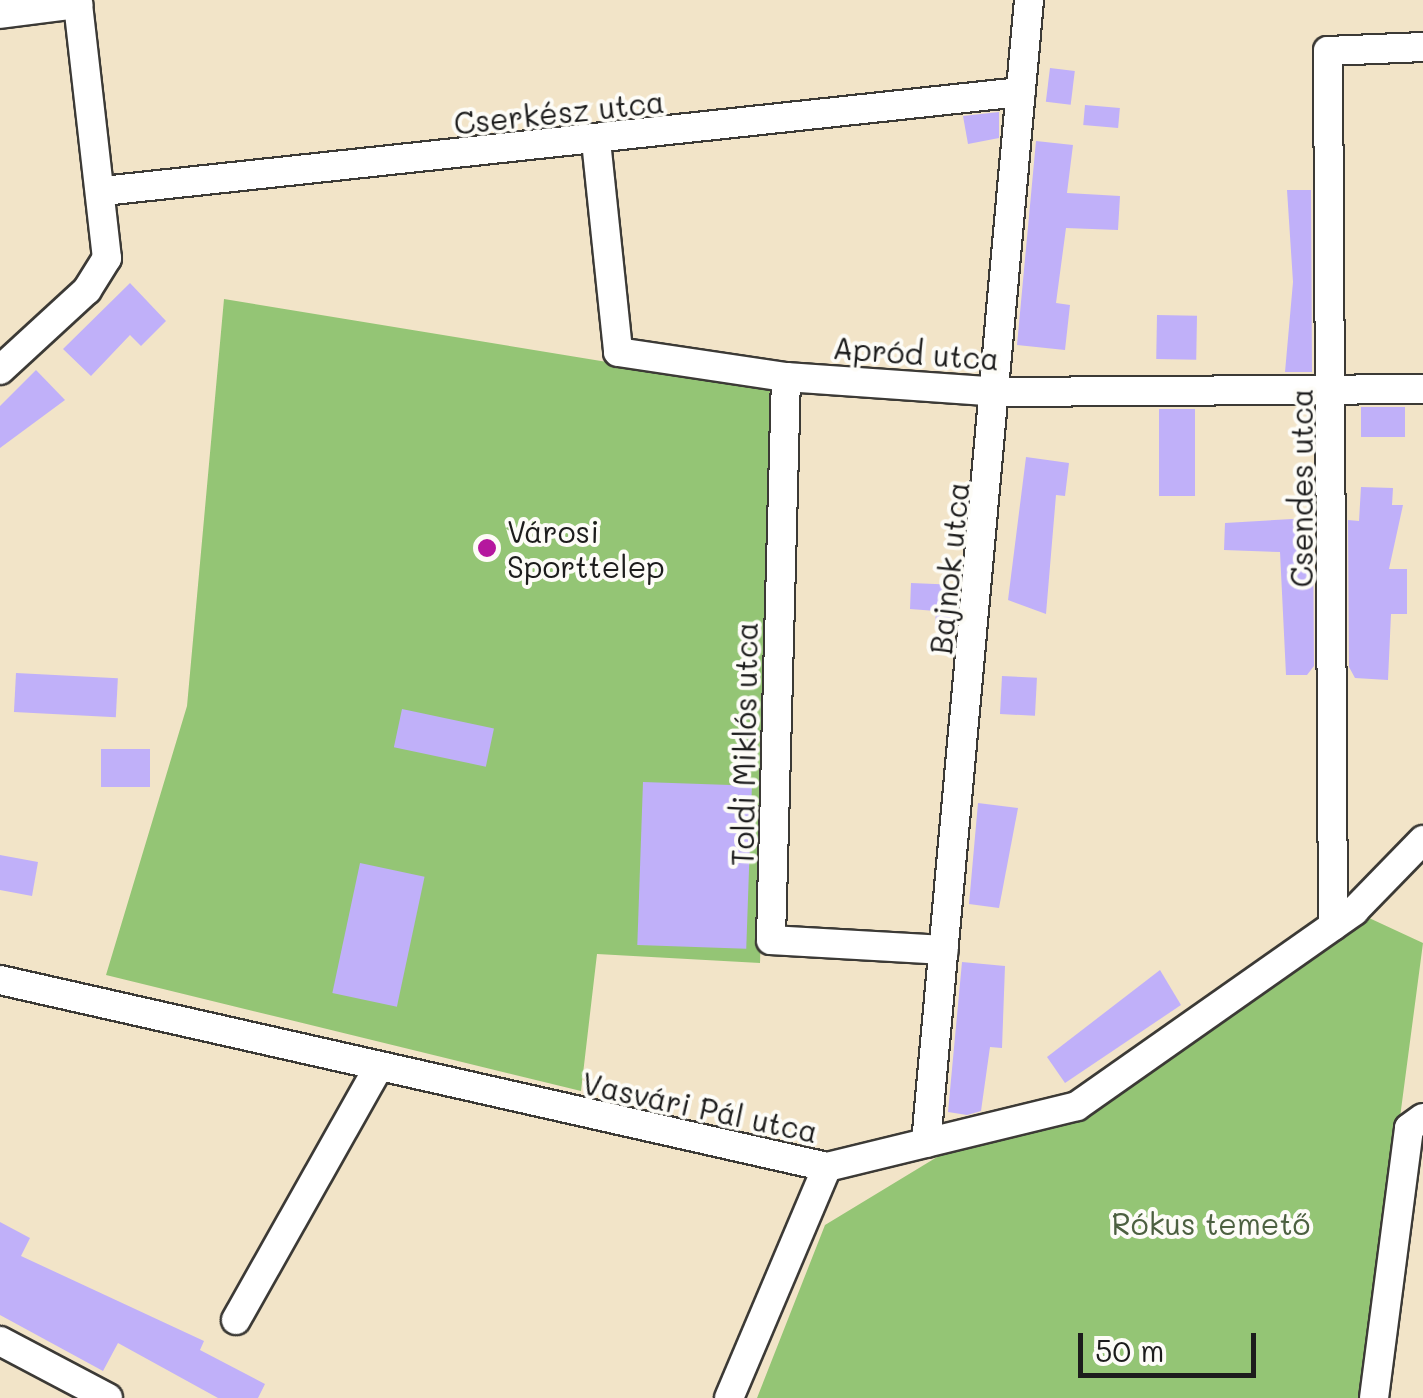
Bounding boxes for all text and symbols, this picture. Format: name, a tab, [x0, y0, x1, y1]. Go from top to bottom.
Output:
street label: Cserkész utca	[452, 83, 666, 141]
street label: Apród utca	[832, 329, 1000, 377]
street label: Csendes utca	[1283, 389, 1319, 587]
street label: Bajnok utca	[922, 480, 976, 656]
place label: Városi Sporttelep	[507, 513, 665, 584]
marker: Városi Sporttelep	[476, 537, 498, 559]
street label: Toldi Miklós utca	[724, 622, 764, 866]
street label: Vasvári Pál utca	[579, 1064, 821, 1150]
park label: Rókus temető	[1112, 1205, 1310, 1241]
scale bar	[1083, 1313, 1260, 1375]
text: 50 m	[1095, 1330, 1165, 1370]

